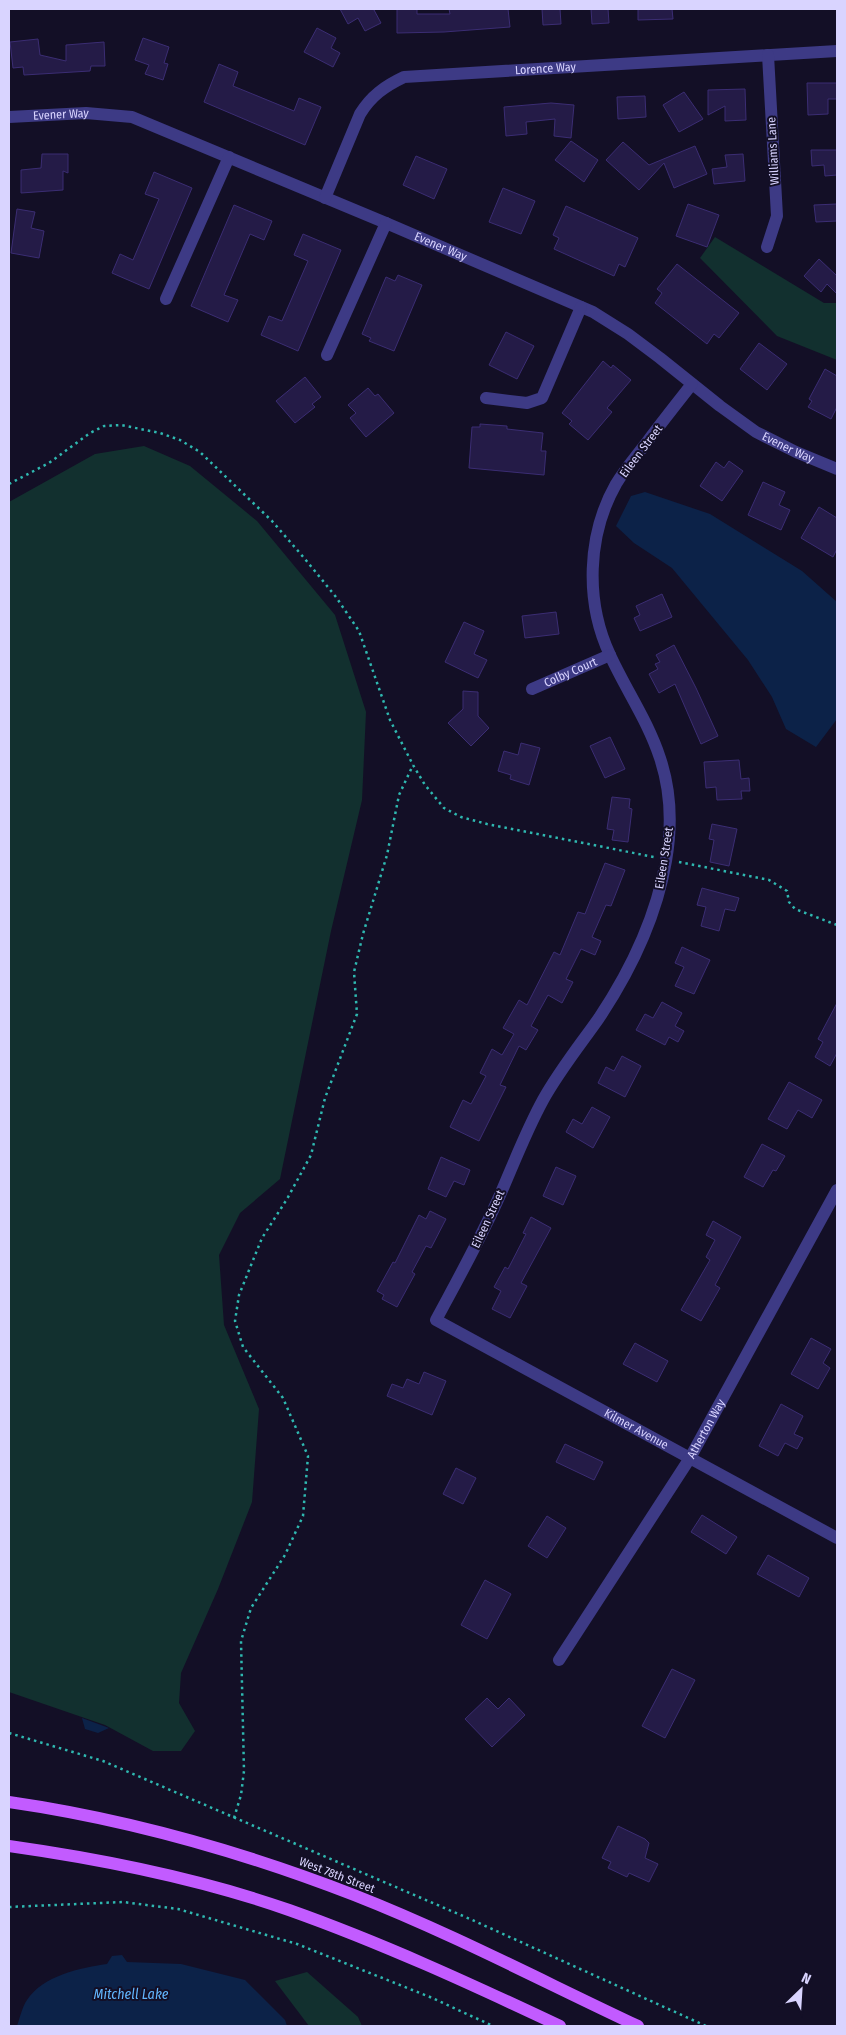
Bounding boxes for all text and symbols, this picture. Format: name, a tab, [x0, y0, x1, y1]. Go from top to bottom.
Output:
street label: Lorence Way	[515, 60, 577, 77]
street label: Evener Way	[33, 106, 90, 123]
street label: Williams Lane	[764, 117, 782, 185]
street label: Evener Way	[412, 229, 470, 264]
street label: Eileen Street	[617, 422, 665, 480]
street label: Evener Way	[760, 429, 817, 466]
street label: Colby Court	[542, 654, 599, 690]
street label: Eileen Street	[652, 826, 676, 890]
street label: Eileen Street	[468, 1188, 508, 1250]
street label: Atherton Way	[684, 1396, 728, 1461]
street label: Kilmer Avenue	[602, 1406, 671, 1452]
street label: West 78th Street	[297, 1854, 377, 1896]
north arrow	[776, 1965, 826, 2015]
text: N	[799, 1969, 814, 1988]
water label: Mitchell Lake	[94, 1986, 169, 2003]

